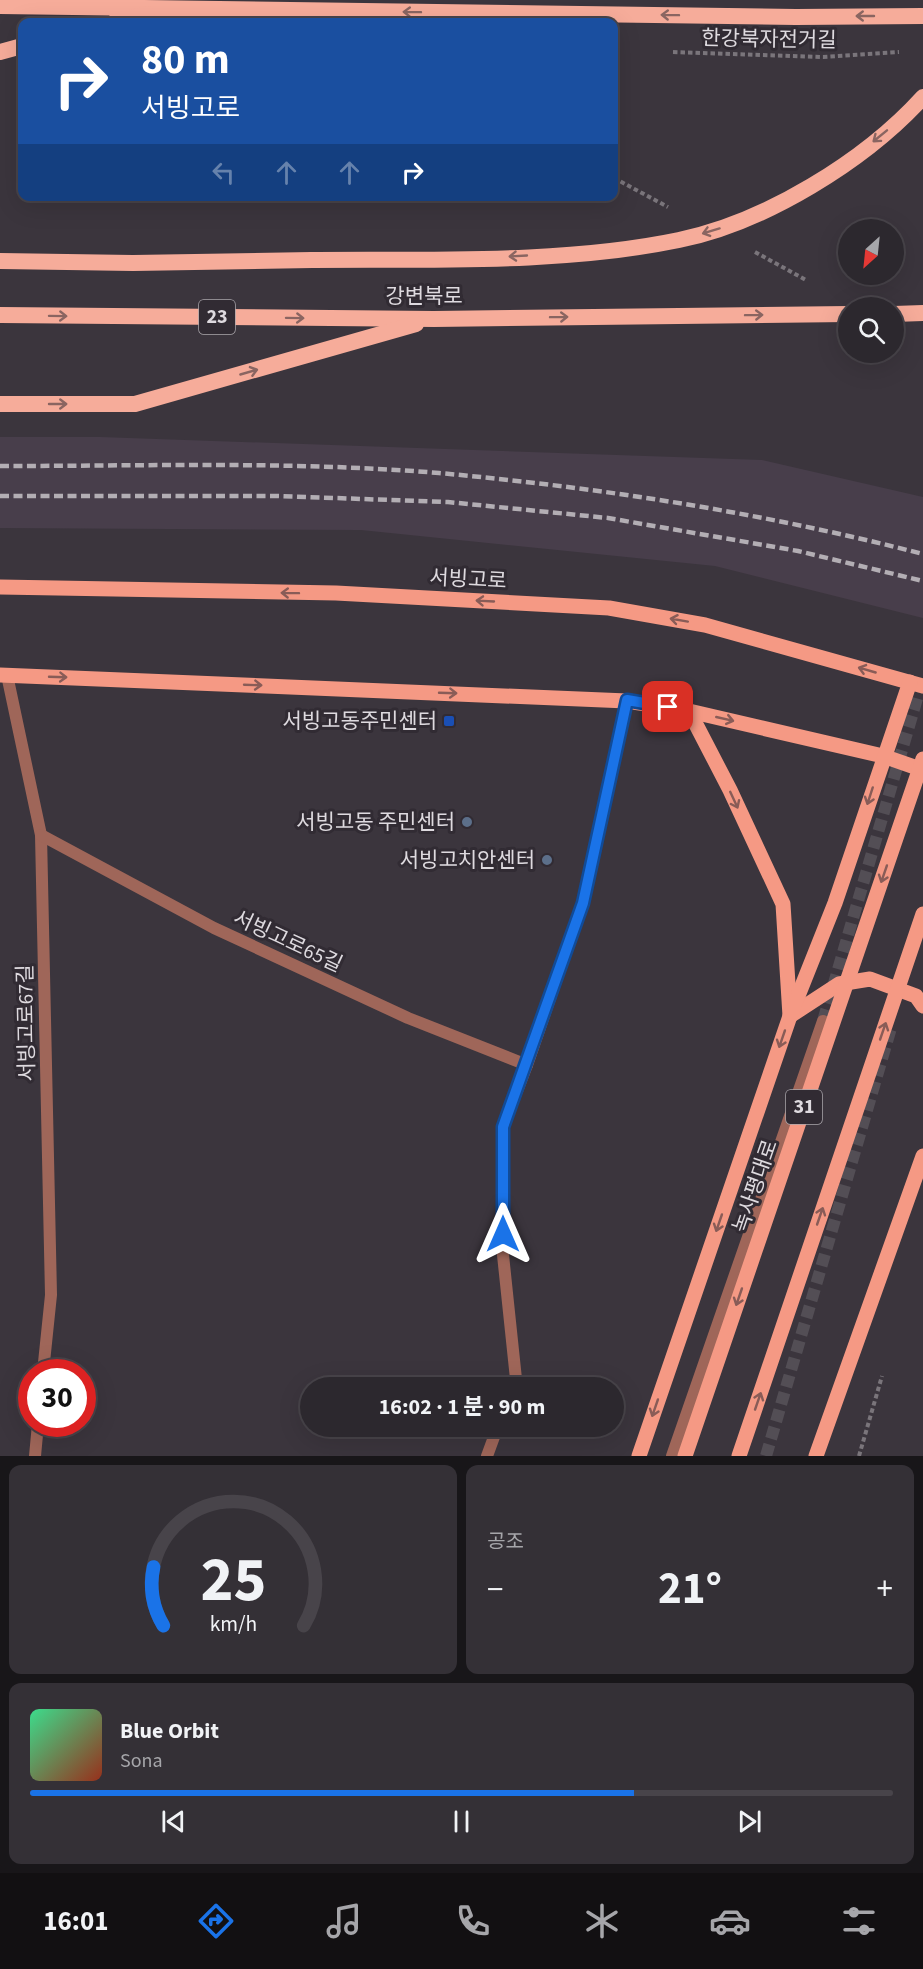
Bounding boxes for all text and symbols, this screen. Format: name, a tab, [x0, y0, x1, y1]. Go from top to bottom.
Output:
one-way arrow	[402, 6, 422, 18]
one-way arrow	[660, 9, 680, 21]
one-way arrow	[855, 10, 875, 22]
street label: 한강북자전거길	[701, 23, 837, 55]
text: 80 m	[141, 30, 230, 90]
icon: right	[42, 42, 120, 120]
text: 서빙고로	[141, 89, 240, 128]
one-way arrow	[872, 130, 888, 143]
icon: left	[207, 156, 240, 189]
icon: ahead	[270, 156, 303, 189]
icon: ahead	[333, 156, 366, 189]
icon: right	[396, 156, 429, 189]
north arrow	[838, 219, 904, 285]
map controls	[838, 219, 904, 363]
one-way arrow	[702, 226, 721, 237]
one-way arrow	[509, 251, 529, 262]
street label: 강변북로	[385, 281, 463, 311]
button: search	[838, 297, 904, 363]
road number: 23	[199, 300, 235, 334]
one-way arrow	[744, 309, 764, 321]
one-way arrow	[48, 310, 68, 321]
one-way arrow	[549, 311, 569, 323]
one-way arrow	[285, 312, 305, 324]
one-way arrow	[239, 365, 258, 377]
one-way arrow	[48, 398, 68, 410]
street label: 서빙고로	[429, 562, 507, 596]
one-way arrow	[280, 587, 300, 598]
one-way arrow	[475, 596, 495, 607]
one-way arrow	[669, 614, 689, 625]
one-way arrow	[858, 664, 877, 675]
one-way arrow	[48, 672, 68, 683]
one-way arrow	[243, 680, 263, 691]
pin	[642, 681, 693, 732]
one-way arrow	[438, 688, 458, 699]
icon: arrive	[651, 690, 684, 723]
place label: 서빙고동주민센터	[282, 706, 437, 736]
marker: 서빙고동주민센터	[442, 714, 456, 728]
one-way arrow	[715, 714, 734, 725]
one-way arrow	[863, 786, 874, 805]
one-way arrow	[729, 791, 741, 809]
place label: 서빙고동 주민센터	[296, 807, 455, 837]
marker: 서빙고동 주민센터	[460, 815, 474, 829]
place label: 서빙고치안센터	[400, 845, 535, 875]
marker: 서빙고치안센터	[540, 853, 554, 867]
one-way arrow	[877, 864, 888, 883]
street label: 서빙고로65길	[228, 903, 348, 979]
street label: 서빙고로67길	[10, 964, 42, 1082]
one-way arrow	[879, 1022, 890, 1041]
one-way arrow	[775, 1029, 786, 1048]
road number: 31	[786, 1090, 822, 1124]
street label: 녹사평대로	[725, 1135, 785, 1237]
position arrow	[471, 1202, 535, 1266]
one-way arrow	[816, 1207, 827, 1226]
one-way arrow	[712, 1214, 723, 1232]
one-way arrow	[733, 1287, 744, 1306]
speed limit sign: 30	[18, 1359, 96, 1437]
text: 16:02 · 1 분 · 90 m	[379, 1391, 545, 1423]
one-way arrow	[753, 1392, 764, 1411]
one-way arrow	[649, 1398, 660, 1417]
text: 공조	[487, 1528, 524, 1556]
text: 25	[200, 1536, 266, 1625]
text: 21°	[658, 1557, 722, 1621]
text: −	[487, 1566, 503, 1613]
text: +	[877, 1566, 893, 1613]
text: km/h	[209, 1610, 257, 1641]
text: Blue Orbit	[120, 1715, 219, 1747]
text: Sona	[120, 1747, 163, 1775]
icon: previous	[157, 1805, 190, 1838]
icon: pause	[445, 1805, 478, 1838]
icon: next	[733, 1805, 766, 1838]
icon: directions	[195, 1900, 237, 1942]
icon: music	[323, 1900, 365, 1942]
icon: phone	[452, 1900, 494, 1942]
icon: climate	[581, 1900, 623, 1942]
icon: car	[709, 1900, 751, 1942]
icon: filters	[838, 1900, 880, 1942]
text: 16:01	[43, 1902, 108, 1941]

